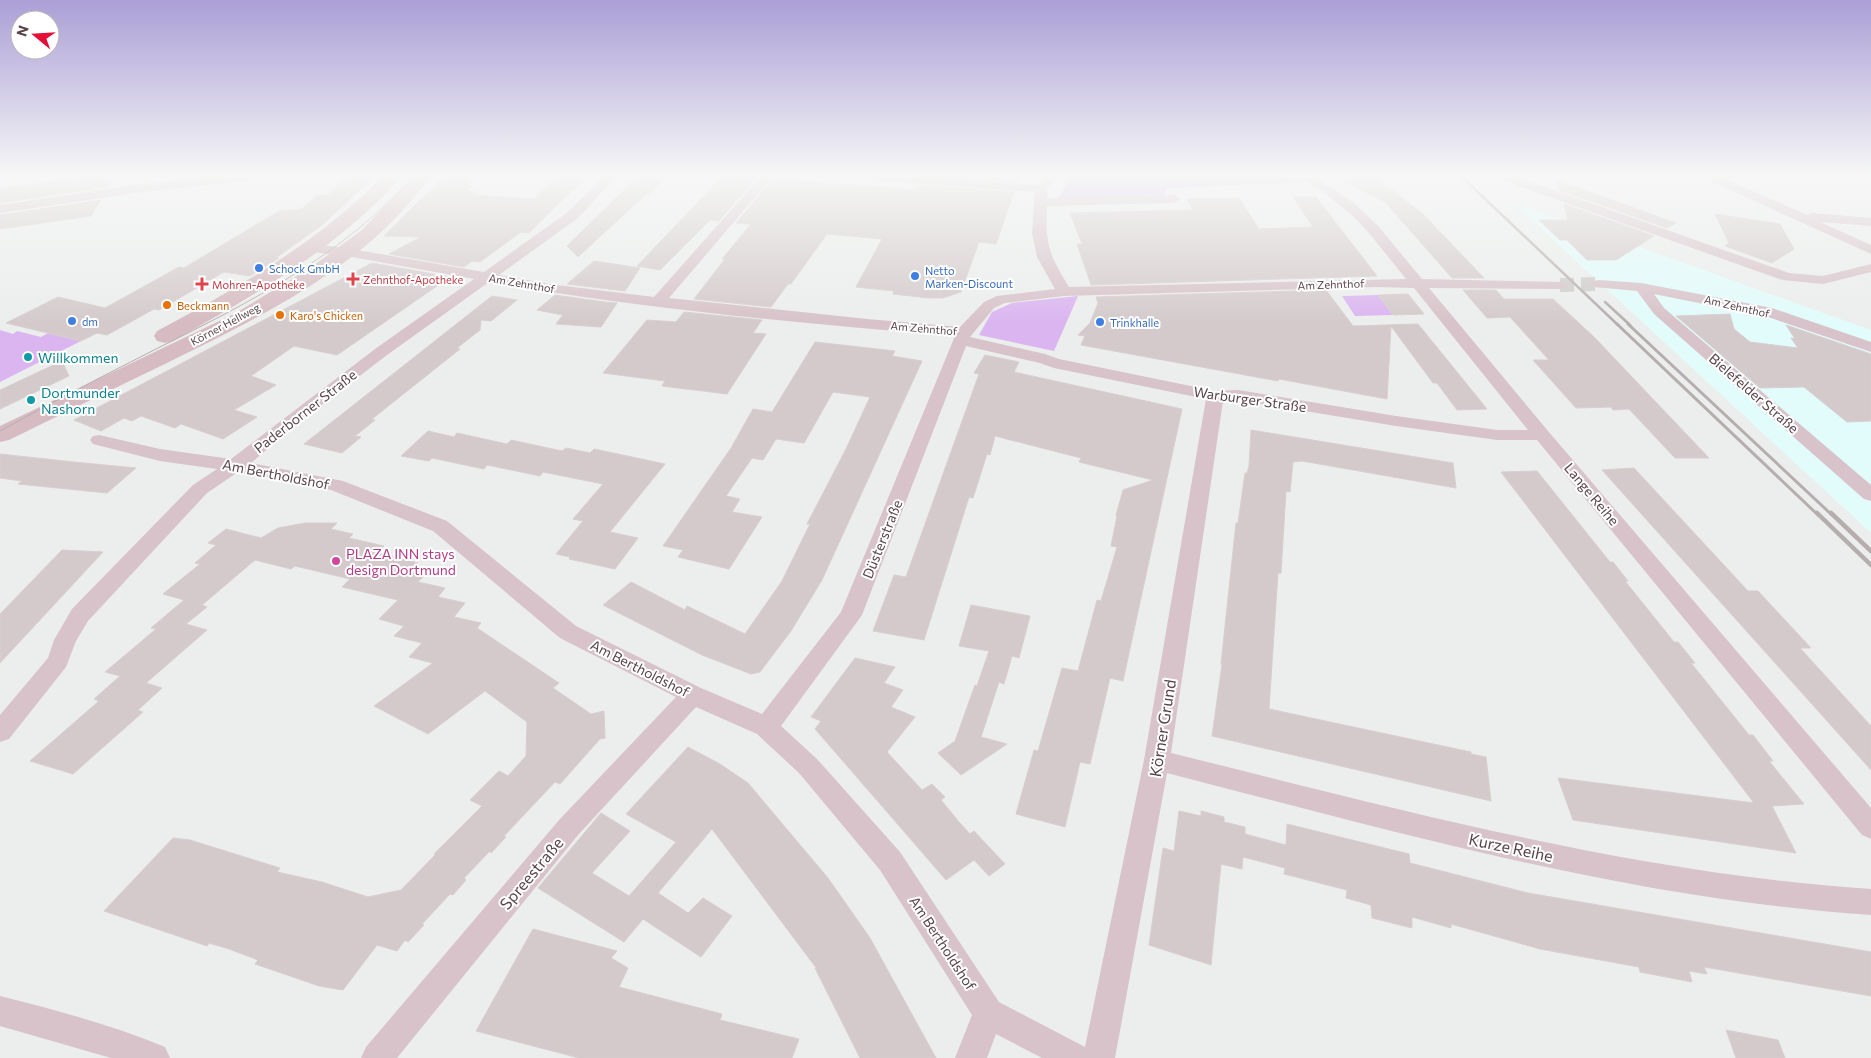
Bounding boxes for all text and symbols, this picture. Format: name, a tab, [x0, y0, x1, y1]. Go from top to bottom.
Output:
north arrow	[10, 10, 60, 60]
text: N	[12, 23, 32, 38]
marker: Schock GmbH	[253, 262, 265, 274]
place label: Schock GmbH	[269, 262, 340, 275]
place label: Netto Marken-Discount	[925, 264, 1013, 290]
marker: Netto Marken-Discount	[909, 270, 921, 282]
street label: Am Zehnthof	[488, 271, 557, 295]
marker: Zehnthof-Apotheke	[347, 273, 359, 285]
place label: Zehnthof-Apotheke	[363, 273, 464, 286]
street label: Am Zehnthof	[1297, 276, 1365, 292]
marker: Mohren-Apotheke	[196, 278, 208, 290]
place label: Mohren-Apotheke	[212, 278, 305, 291]
street label: Am Zehnthof	[1703, 292, 1772, 320]
marker: Beckmann	[161, 299, 173, 311]
place label: Beckmann	[177, 299, 229, 312]
street label: Körner Hellweg	[188, 300, 262, 348]
marker: Karo's Chicken	[274, 309, 286, 321]
place label: Karo's Chicken	[290, 309, 363, 322]
marker: dm	[66, 315, 78, 327]
place label: dm	[82, 315, 98, 328]
marker: Trinkhalle	[1094, 316, 1106, 328]
place label: Trinkhalle	[1110, 316, 1159, 329]
street label: Am Zehnthof	[890, 319, 958, 337]
place label: Willkommen	[38, 349, 118, 366]
street label: Bielefelder Straße	[1706, 349, 1802, 437]
marker: Willkommen	[22, 351, 34, 363]
street label: Paderborner Straße	[250, 366, 360, 456]
street label: Warburger Straße	[1193, 383, 1307, 415]
place label: Dortmunder Nashorn	[41, 384, 121, 417]
marker: Dortmunder Nashorn	[25, 394, 37, 406]
street label: Am Bertholdshof	[221, 455, 331, 493]
street label: Lange Reihe	[1561, 459, 1623, 529]
street label: Düsterstraße	[858, 497, 906, 581]
place label: PLAZA INN stays design Dortmund	[346, 545, 456, 578]
marker: PLAZA INN stays design Dortmund	[330, 555, 342, 567]
street label: Am Bertholdshof	[588, 636, 693, 700]
street label: Körner Grund	[1145, 678, 1179, 778]
street label: Kurze Reihe	[1467, 829, 1555, 865]
street label: Spreestraße	[495, 833, 567, 913]
street label: Am Bertholdshof	[906, 893, 980, 994]

